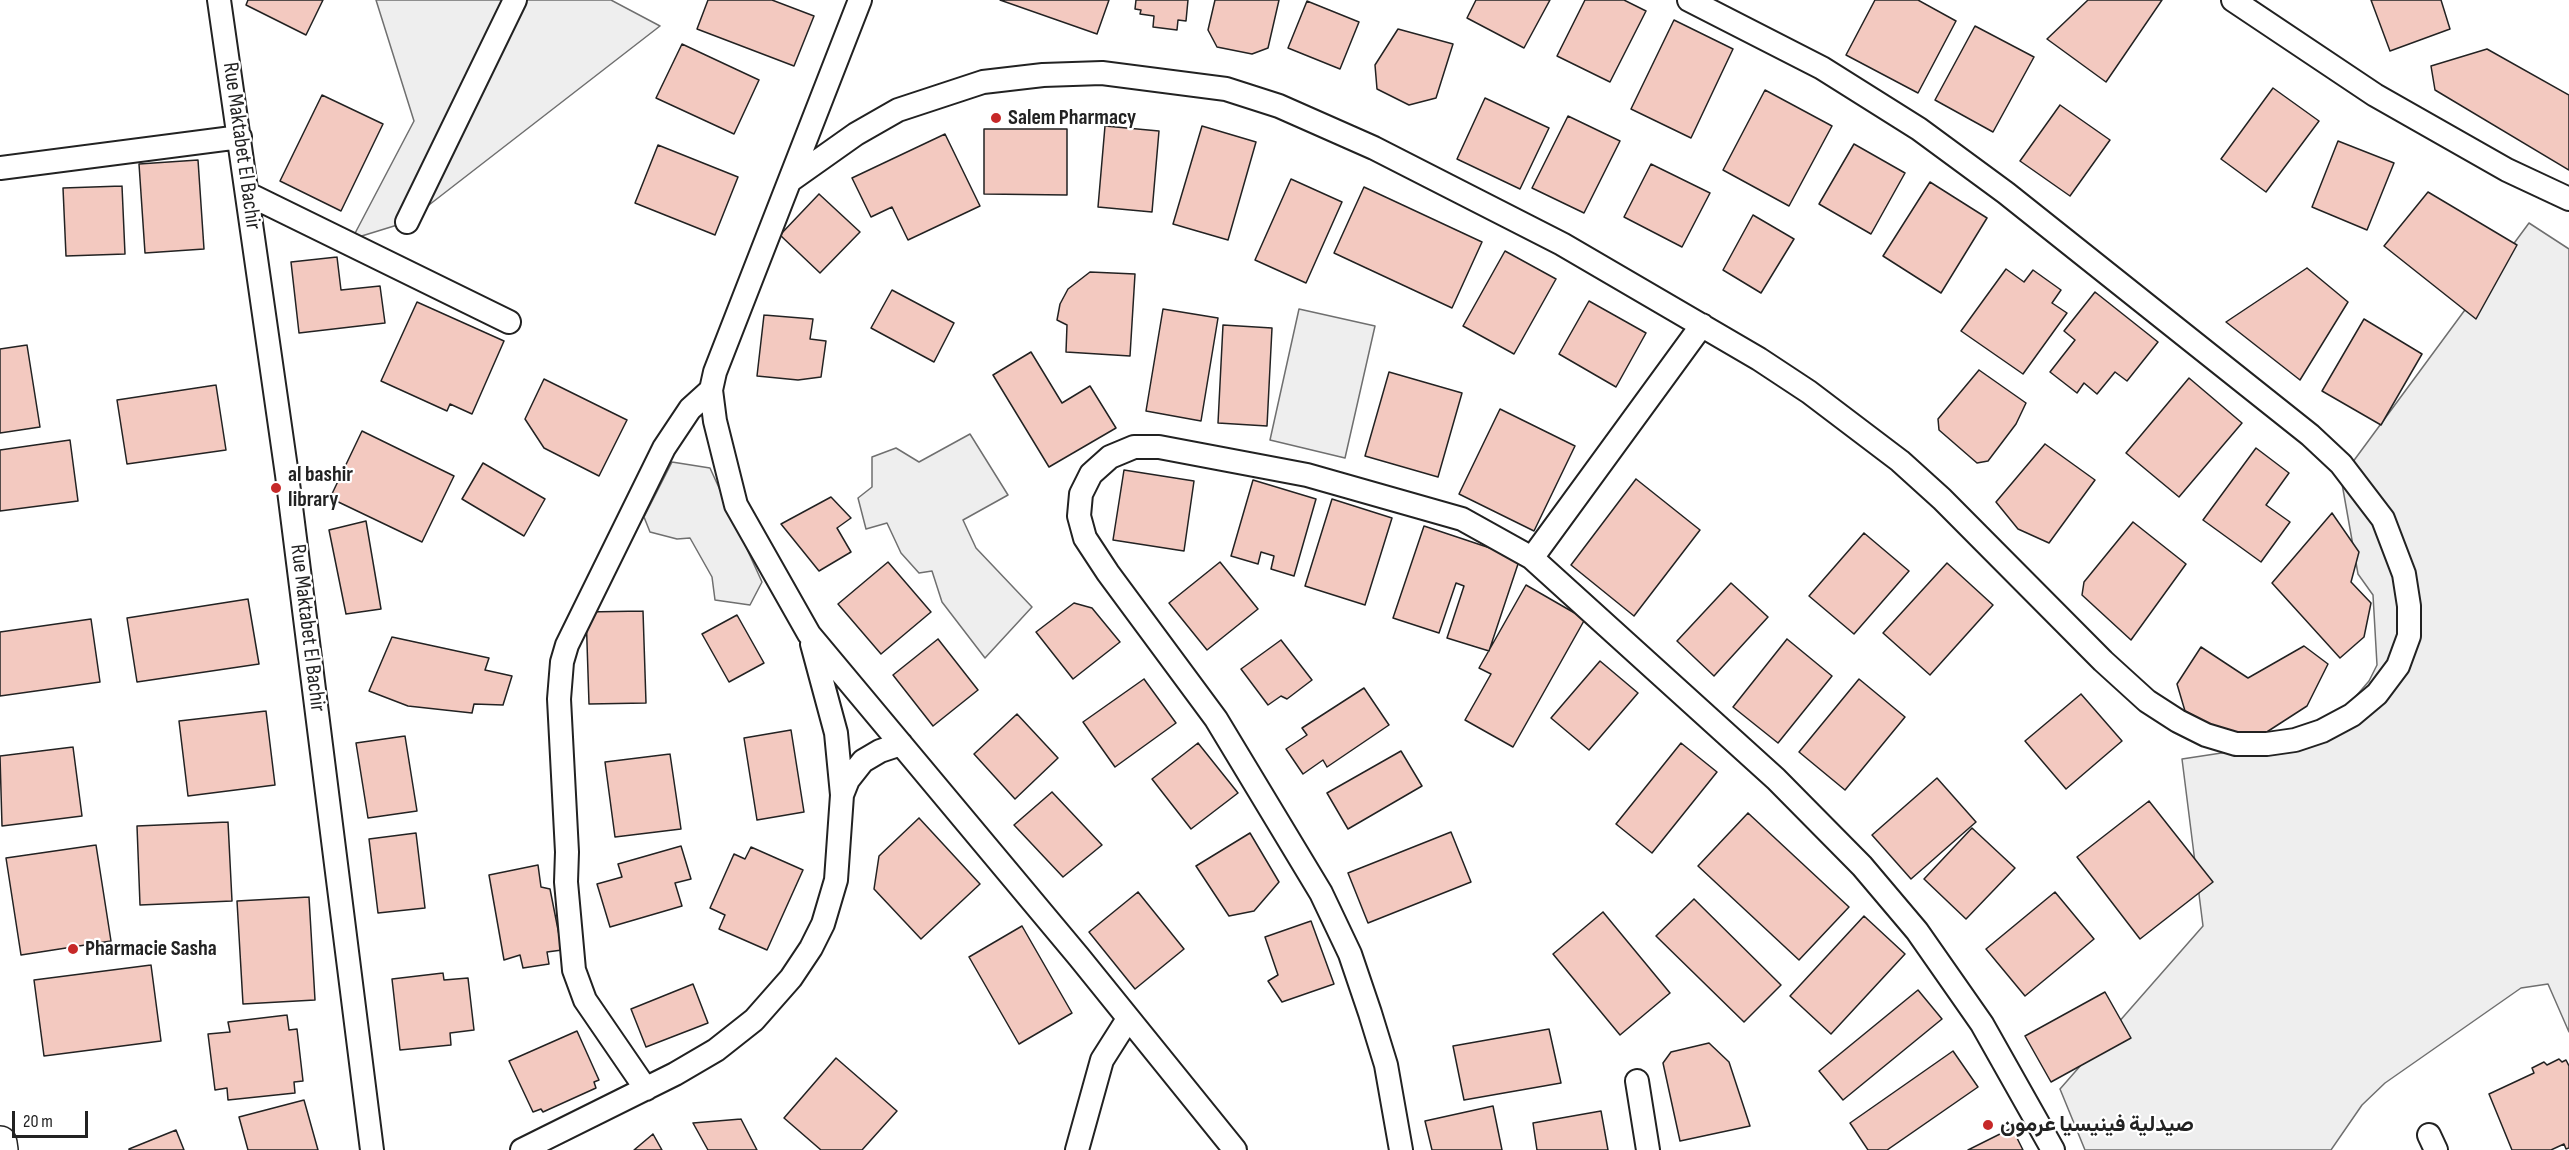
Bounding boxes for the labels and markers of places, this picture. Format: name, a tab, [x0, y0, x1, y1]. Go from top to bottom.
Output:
place label: Salem Pharmacy	[1008, 105, 1136, 131]
marker: Salem Pharmacy	[989, 111, 1003, 125]
place label: al bashir library	[288, 462, 353, 514]
marker: al bashir library	[269, 481, 283, 495]
place label: Pharmacie Sasha	[85, 936, 217, 962]
marker: Pharmacie Sasha	[66, 942, 80, 956]
place label: صيدلية فينيسيا عرمون	[2000, 1112, 2194, 1138]
marker: صيدلية فينيسيا عرمون	[1981, 1118, 1995, 1132]

